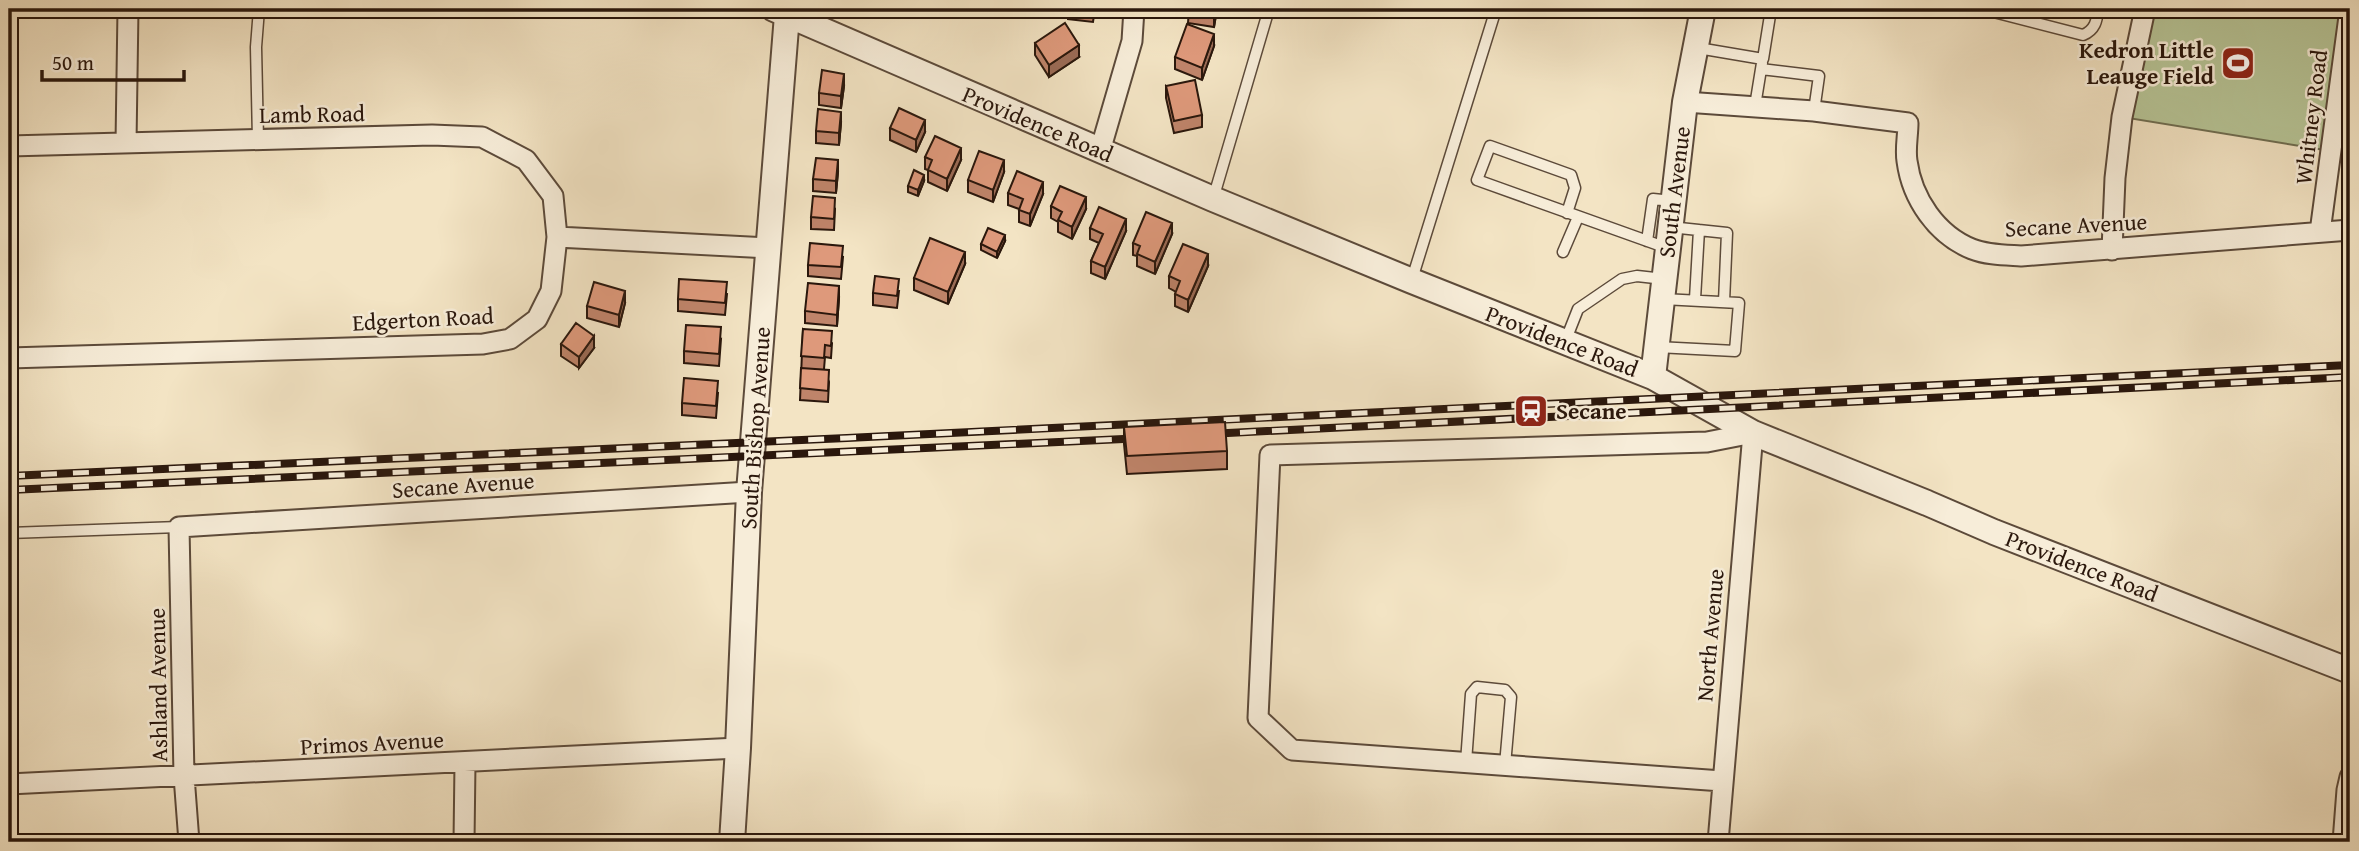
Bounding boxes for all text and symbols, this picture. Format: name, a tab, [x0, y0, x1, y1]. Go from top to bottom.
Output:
place label: Kedron Little Leauge Field	[2079, 33, 2215, 92]
scale bar	[42, 38, 184, 82]
sports icon: Kedron Little Leauge Field	[2219, 44, 2257, 82]
text: 50 m	[52, 47, 94, 78]
street label: Whitney Road	[2286, 47, 2335, 186]
street label: Providence Road	[958, 77, 1119, 170]
street label: Lamb Road	[259, 96, 366, 131]
street label: South Avenue	[1649, 124, 1698, 260]
street label: Secane Avenue	[2004, 204, 2148, 245]
street label: Providence Road	[1481, 296, 1644, 385]
street label: Edgerton Road	[351, 298, 495, 339]
street label: South Bishop Avenue	[731, 326, 778, 530]
station icon: Secane	[1512, 392, 1550, 430]
place label: Secane	[1556, 394, 1627, 427]
street label: Secane Avenue	[391, 463, 535, 506]
street label: Providence Road	[2001, 521, 2164, 610]
street label: North Avenue	[1687, 567, 1732, 703]
street label: Ashland Avenue	[140, 608, 175, 762]
street label: Primos Avenue	[299, 722, 445, 763]

